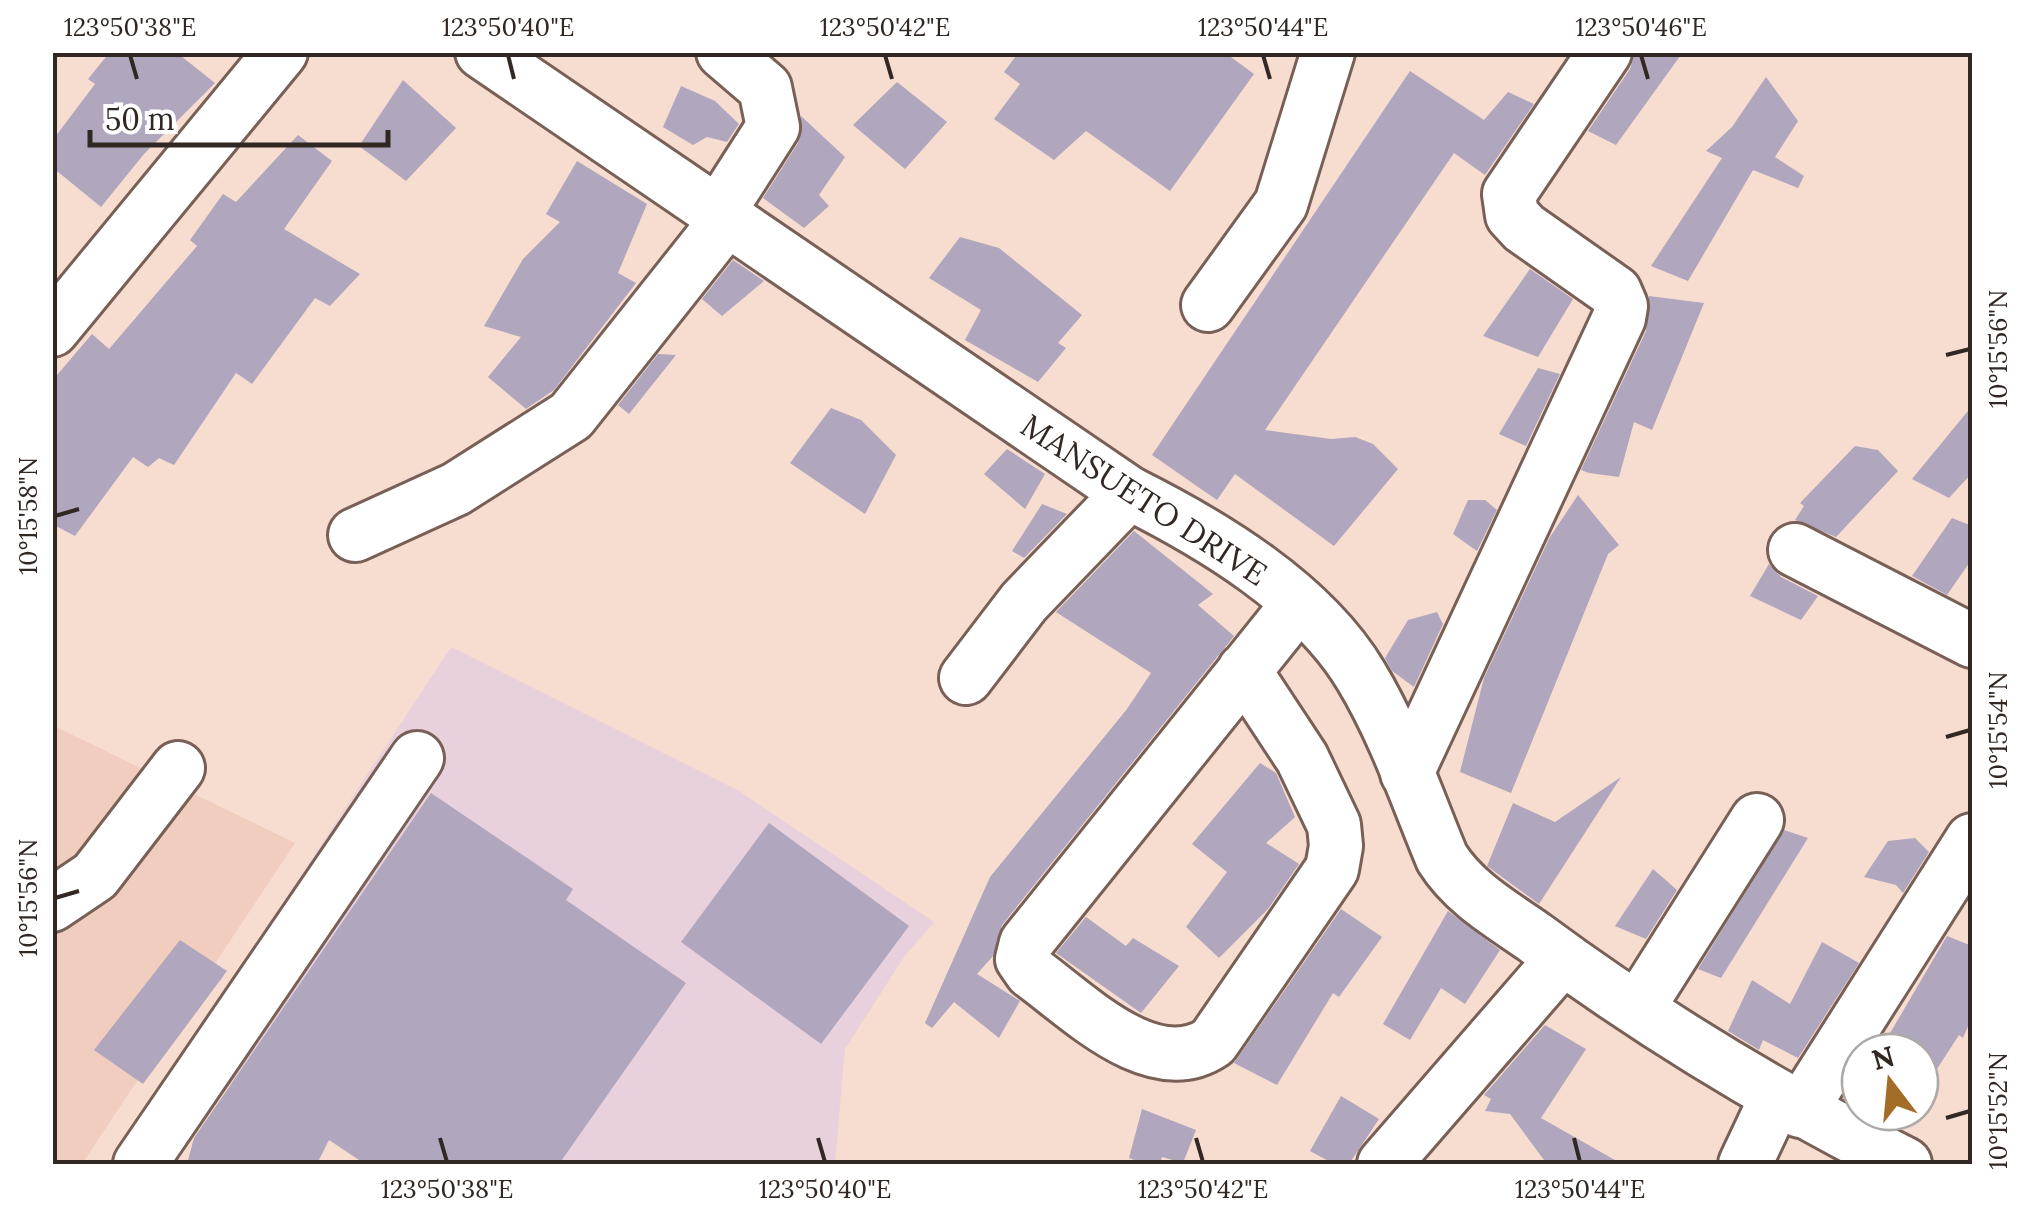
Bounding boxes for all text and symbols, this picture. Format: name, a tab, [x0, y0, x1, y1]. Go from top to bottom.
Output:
text: 123°50'38"E	[64, 11, 196, 43]
text: 123°50'40"E	[442, 11, 574, 43]
text: 123°50'42"E	[820, 11, 950, 43]
text: 123°50'44"E	[1198, 11, 1328, 43]
text: 123°50'46"E	[1575, 11, 1707, 43]
scale bar	[90, 85, 388, 147]
text: 50 m	[105, 100, 175, 138]
text: 10°15'56"N	[1982, 290, 2014, 408]
street label: MANSUETO DRIVE	[1013, 405, 1275, 594]
text: 10°15'58"N	[12, 457, 44, 575]
text: 10°15'54"N	[1982, 671, 2014, 789]
text: 10°15'56"N	[12, 839, 44, 957]
north arrow	[1840, 1032, 1940, 1132]
text: N	[1868, 1038, 1898, 1078]
text: 10°15'52"N	[1982, 1052, 2014, 1170]
text: 123°50'38"E	[381, 1173, 513, 1205]
text: 123°50'40"E	[759, 1173, 891, 1205]
text: 123°50'42"E	[1138, 1173, 1268, 1205]
text: 123°50'44"E	[1515, 1173, 1645, 1205]

